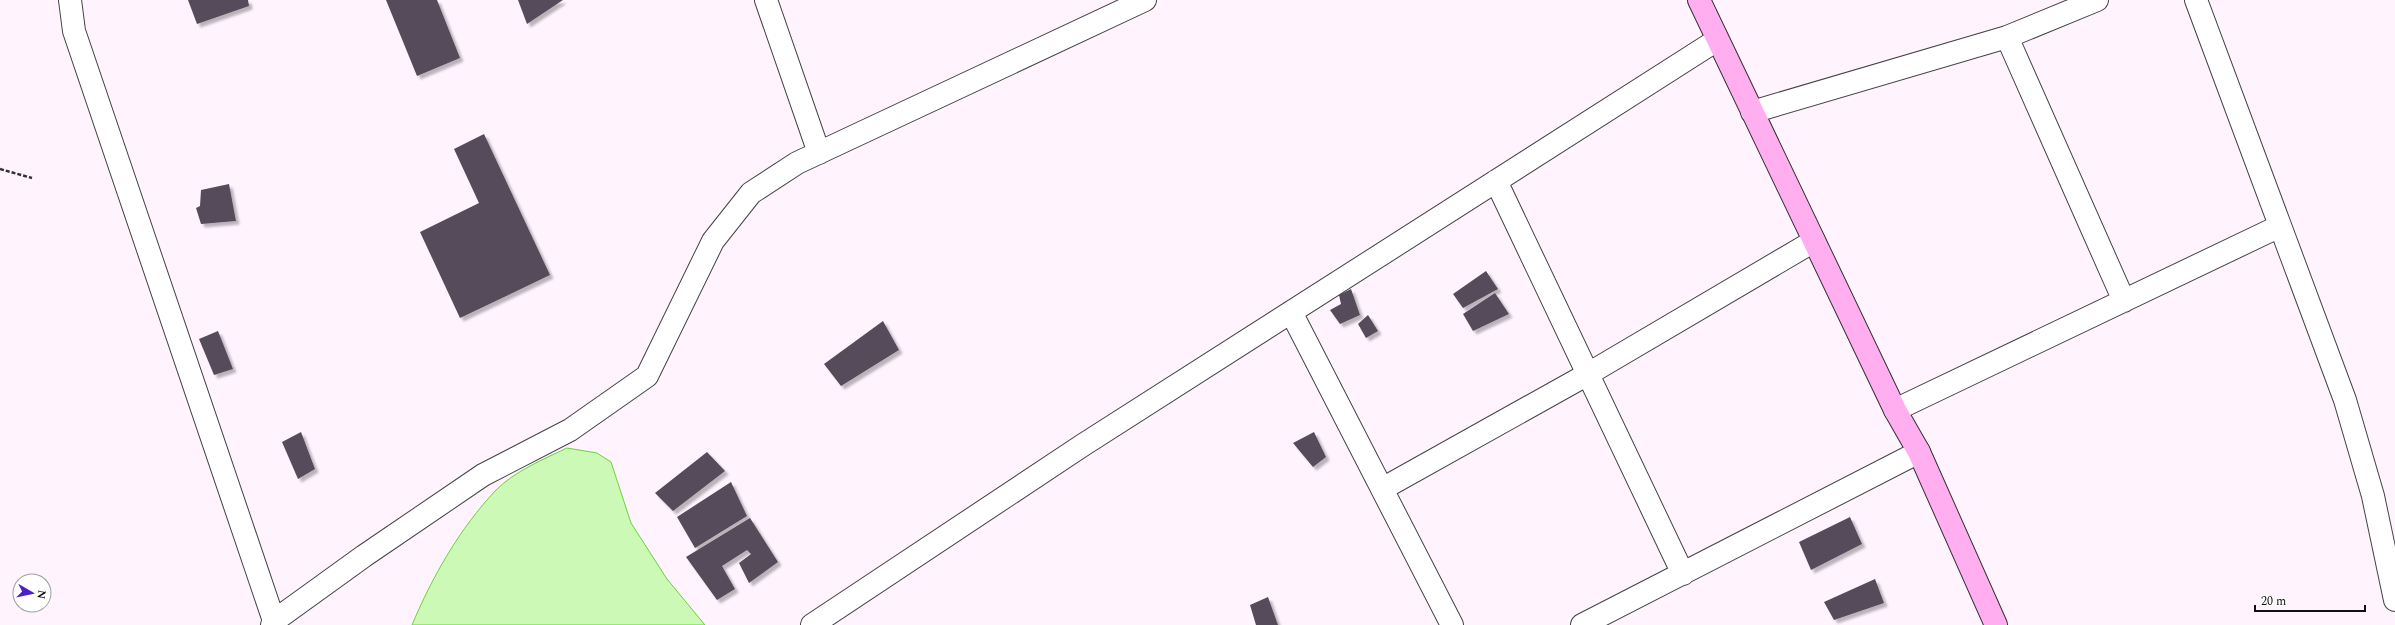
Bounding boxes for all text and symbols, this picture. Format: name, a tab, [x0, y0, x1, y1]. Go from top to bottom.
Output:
north arrow	[12, 573, 52, 613]
scale bar	[2255, 587, 2365, 613]
text: N	[32, 589, 50, 600]
text: 20 m	[2261, 592, 2286, 611]

